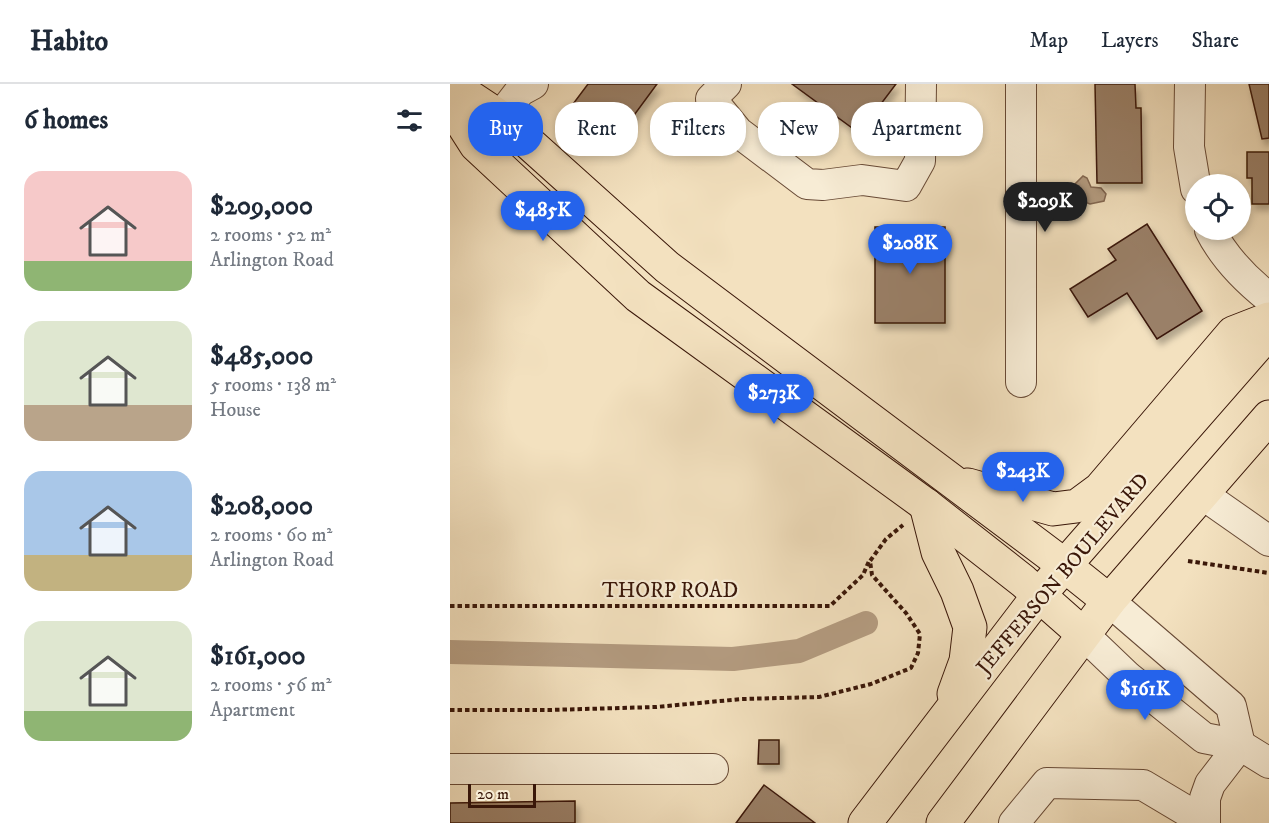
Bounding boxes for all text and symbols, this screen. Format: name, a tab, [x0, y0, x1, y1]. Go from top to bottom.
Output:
text: Habito	[30, 24, 108, 59]
text: Map	[1029, 28, 1068, 54]
text: Layers	[1101, 28, 1159, 54]
text: Share	[1192, 28, 1239, 54]
chip: Buy	[468, 102, 543, 156]
chip: Rent	[555, 102, 638, 156]
chip: Filters	[650, 102, 746, 156]
chip: New	[758, 102, 839, 156]
chip: Apartment	[851, 102, 983, 156]
text: 6 homes	[24, 104, 108, 137]
icon: filters	[393, 104, 426, 137]
map controls	[1185, 174, 1251, 240]
button: locate	[1185, 174, 1251, 240]
pin: $209K	[1003, 182, 1087, 233]
text: $209K	[1017, 189, 1073, 214]
text: $209,000	[210, 190, 313, 223]
pin: $485K	[501, 191, 585, 242]
icon: home	[72, 195, 144, 267]
text: $485K	[515, 198, 571, 223]
text: 2 rooms · 52 m²	[210, 223, 331, 248]
pin: $208K	[868, 224, 952, 275]
text: $208K	[882, 231, 938, 256]
text: Arlington Road	[210, 248, 334, 273]
text: $485,000	[210, 340, 313, 373]
icon: home	[72, 345, 144, 417]
text: 5 rooms · 138 m²	[210, 373, 336, 398]
pin: $273K	[732, 374, 816, 425]
text: $273K	[748, 381, 800, 406]
text: House	[210, 398, 261, 423]
pin: $243K	[981, 452, 1065, 503]
text: $243K	[996, 459, 1050, 484]
street label: JEFFERSON BOULEVARD	[970, 468, 1155, 682]
text: $208,000	[210, 490, 313, 523]
icon: home	[72, 495, 144, 567]
text: 2 rooms · 60 m²	[210, 523, 332, 548]
text: Arlington Road	[210, 548, 334, 573]
street label: THORP ROAD	[602, 578, 738, 604]
text: $161,000	[210, 640, 306, 673]
icon: home	[72, 645, 144, 717]
pin: $161K	[1103, 670, 1187, 721]
text: 2 rooms · 56 m²	[210, 673, 332, 698]
text: $161K	[1120, 677, 1170, 702]
text: Apartment	[210, 698, 295, 723]
scale bar	[468, 781, 536, 808]
text: 20 m	[477, 784, 509, 804]

